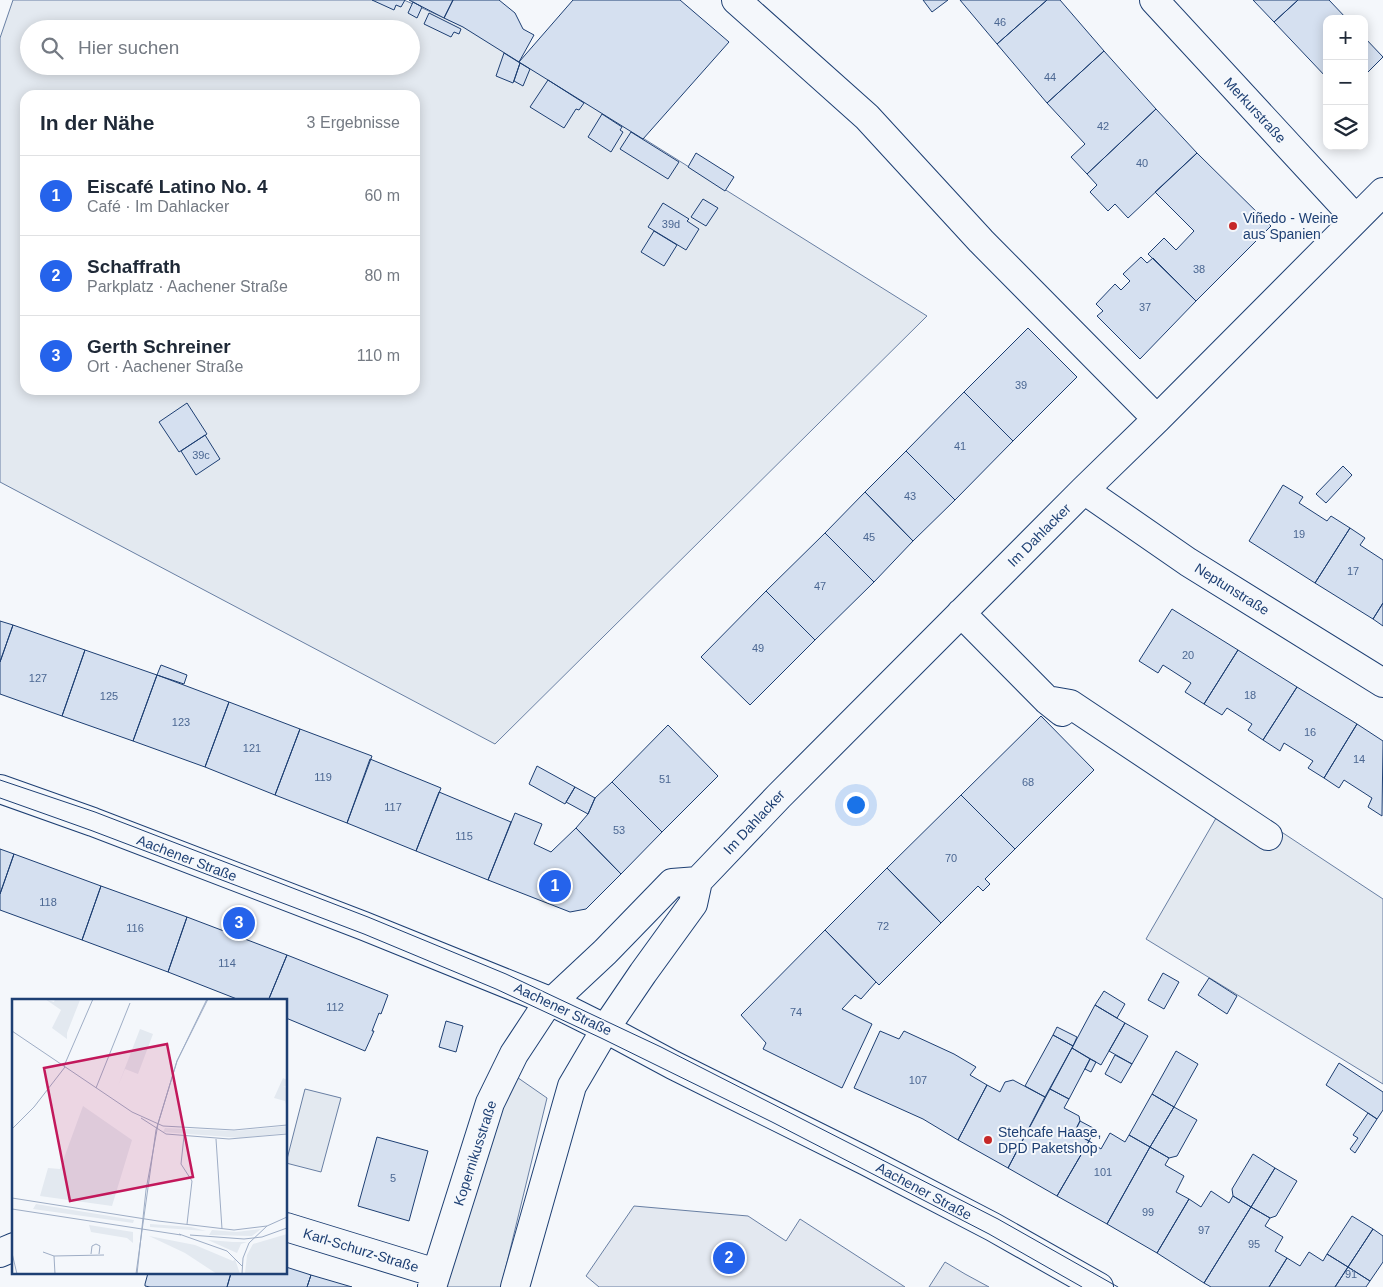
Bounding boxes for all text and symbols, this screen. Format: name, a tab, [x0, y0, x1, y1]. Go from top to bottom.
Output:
map controls	[1323, 15, 1368, 150]
button: +	[1323, 15, 1368, 60]
house number: 46	[994, 16, 1006, 28]
search box	[20, 20, 420, 75]
icon: search	[38, 34, 66, 62]
text: Hier suchen	[78, 37, 179, 58]
button: −	[1323, 60, 1368, 105]
house number: 44	[1044, 71, 1056, 83]
street label: Merkurstraße	[1221, 74, 1289, 146]
button: layers	[1323, 105, 1368, 150]
text: In der Nähe	[40, 111, 154, 134]
text: 3 Ergebnisse	[307, 114, 400, 131]
house number: 42	[1097, 120, 1109, 132]
house number: 40	[1136, 157, 1148, 169]
text: Eiscafé Latino No. 4	[87, 176, 268, 197]
text: 1	[52, 187, 60, 204]
text: 60 m	[364, 187, 400, 204]
text: Café · Im Dahlacker	[87, 198, 229, 215]
place label: Viñedo - Weine aus Spanien	[1243, 210, 1338, 242]
house number: 39d	[662, 218, 680, 230]
marker: Viñedo - Weine aus Spanien	[1227, 220, 1239, 232]
text: Schaffrath	[87, 256, 181, 277]
house number: 38	[1193, 263, 1205, 275]
text: 2	[52, 267, 60, 284]
text: 80 m	[364, 267, 400, 284]
text: Parkplatz · Aachener Straße	[87, 278, 288, 295]
house number: 37	[1139, 301, 1151, 313]
text: Gerth Schreiner	[87, 336, 231, 357]
text: 3	[52, 347, 60, 364]
text: 110 m	[357, 347, 400, 364]
text: Ort · Aachener Straße	[87, 358, 244, 375]
house number: 39	[1015, 379, 1027, 391]
house number: 41	[954, 440, 966, 452]
house number: 39c	[192, 449, 210, 461]
house number: 43	[904, 490, 916, 502]
street label: Im Dahlacker	[1004, 500, 1074, 570]
house number: 19	[1293, 528, 1305, 540]
house number: 45	[863, 531, 875, 543]
street label: Neptunstraße	[1192, 560, 1272, 618]
house number: 17	[1347, 565, 1359, 577]
house number: 47	[814, 580, 826, 592]
house number: 49	[752, 642, 764, 654]
house number: 20	[1182, 649, 1194, 661]
house number: 127	[29, 672, 47, 684]
house number: 18	[1244, 689, 1256, 701]
house number: 125	[100, 690, 118, 702]
house number: 123	[172, 716, 190, 728]
house number: 16	[1304, 726, 1316, 738]
house number: 121	[243, 742, 261, 754]
house number: 14	[1353, 753, 1365, 765]
house number: 119	[314, 771, 332, 783]
house number: 51	[659, 773, 671, 785]
house number: 68	[1022, 776, 1034, 788]
street label: Im Dahlacker	[720, 786, 788, 858]
your location	[843, 792, 869, 818]
house number: 117	[384, 801, 402, 813]
house number: 53	[613, 824, 625, 836]
house number: 115	[455, 830, 473, 842]
street label: Aachener Straße	[135, 832, 239, 885]
house number: 70	[945, 852, 957, 864]
pin: 1	[539, 867, 571, 905]
house number: 118	[39, 896, 57, 908]
pin: 3	[223, 904, 255, 942]
house number: 72	[877, 920, 889, 932]
house number: 116	[126, 922, 144, 934]
house number: 114	[218, 957, 236, 969]
street label: Aachener Straße	[512, 979, 615, 1039]
inset map	[12, 999, 288, 1274]
house number: 112	[326, 1001, 344, 1013]
house number: 74	[790, 1006, 802, 1018]
house number: 107	[909, 1074, 927, 1086]
street label: Kopernikusstraße	[450, 1098, 500, 1208]
place label: Stehcafe Haase, DPD Paketshop	[998, 1124, 1102, 1156]
marker: Stehcafe Haase, DPD Paketshop	[982, 1134, 994, 1146]
street label: Aachener Straße	[874, 1159, 975, 1223]
house number: 101	[1094, 1166, 1112, 1178]
house number: 5	[390, 1172, 396, 1184]
house number: 99	[1142, 1206, 1154, 1218]
house number: 97	[1198, 1224, 1210, 1236]
street label: Karl-Schurz-Straße	[301, 1225, 421, 1275]
house number: 95	[1248, 1238, 1260, 1250]
pin: 2	[713, 1239, 745, 1277]
house number: 91	[1345, 1268, 1357, 1280]

